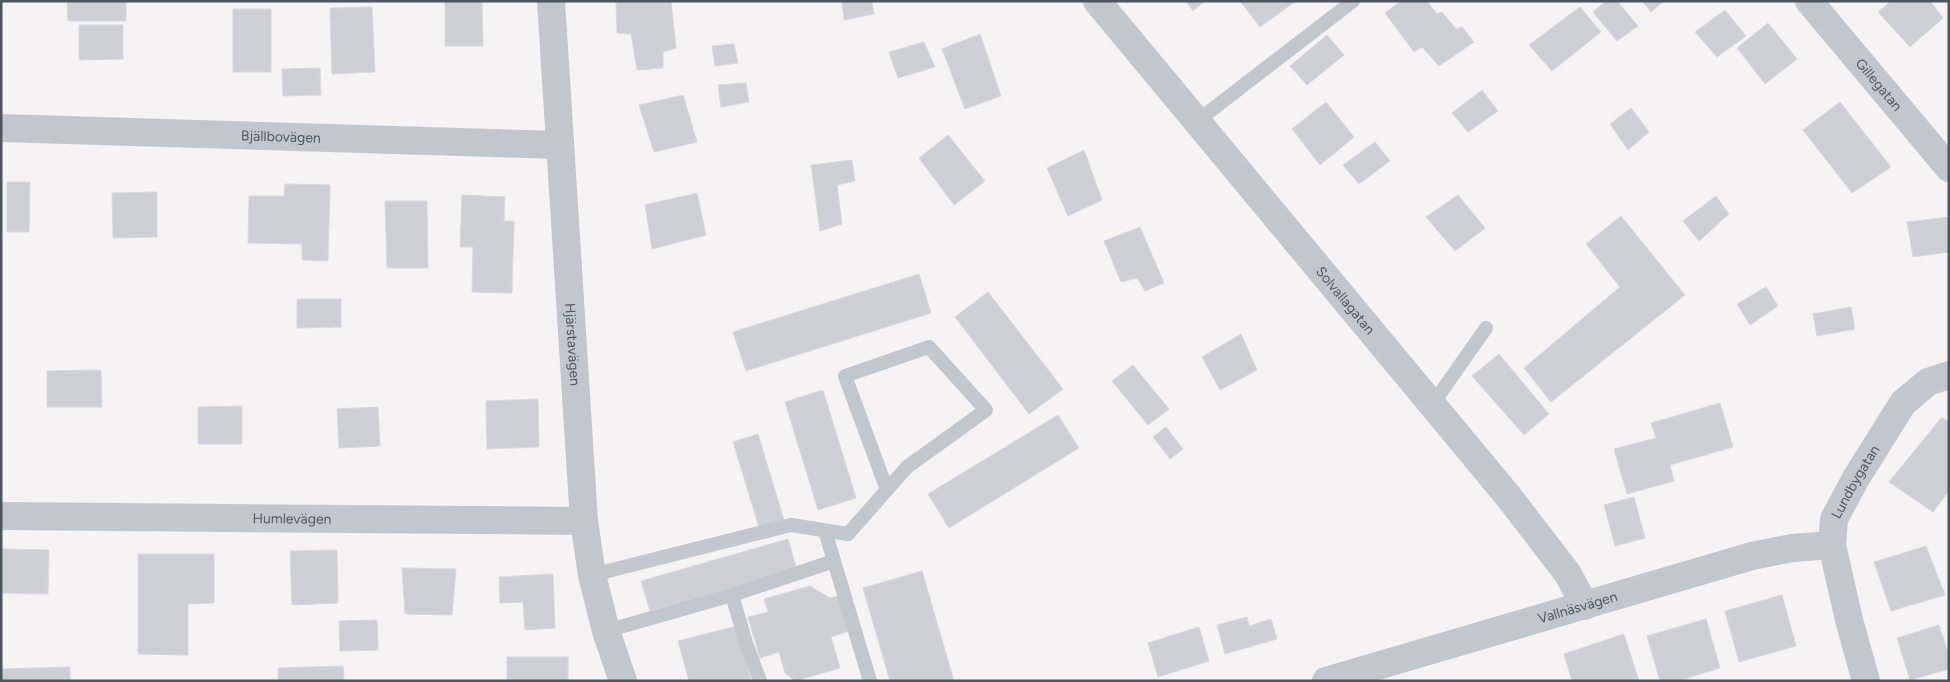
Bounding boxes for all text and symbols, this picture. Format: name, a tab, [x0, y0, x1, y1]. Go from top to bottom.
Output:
street label: Gillegatan	[1852, 55, 1906, 114]
street label: Bjällbovägen	[241, 127, 321, 146]
street label: Solvallagatan	[1312, 263, 1379, 338]
street label: Hjärstavägen	[562, 302, 584, 387]
street label: Lundbygatan	[1827, 442, 1883, 521]
street label: Humlevägen	[252, 510, 332, 527]
street label: Vallnäsvägen	[1536, 587, 1619, 627]

